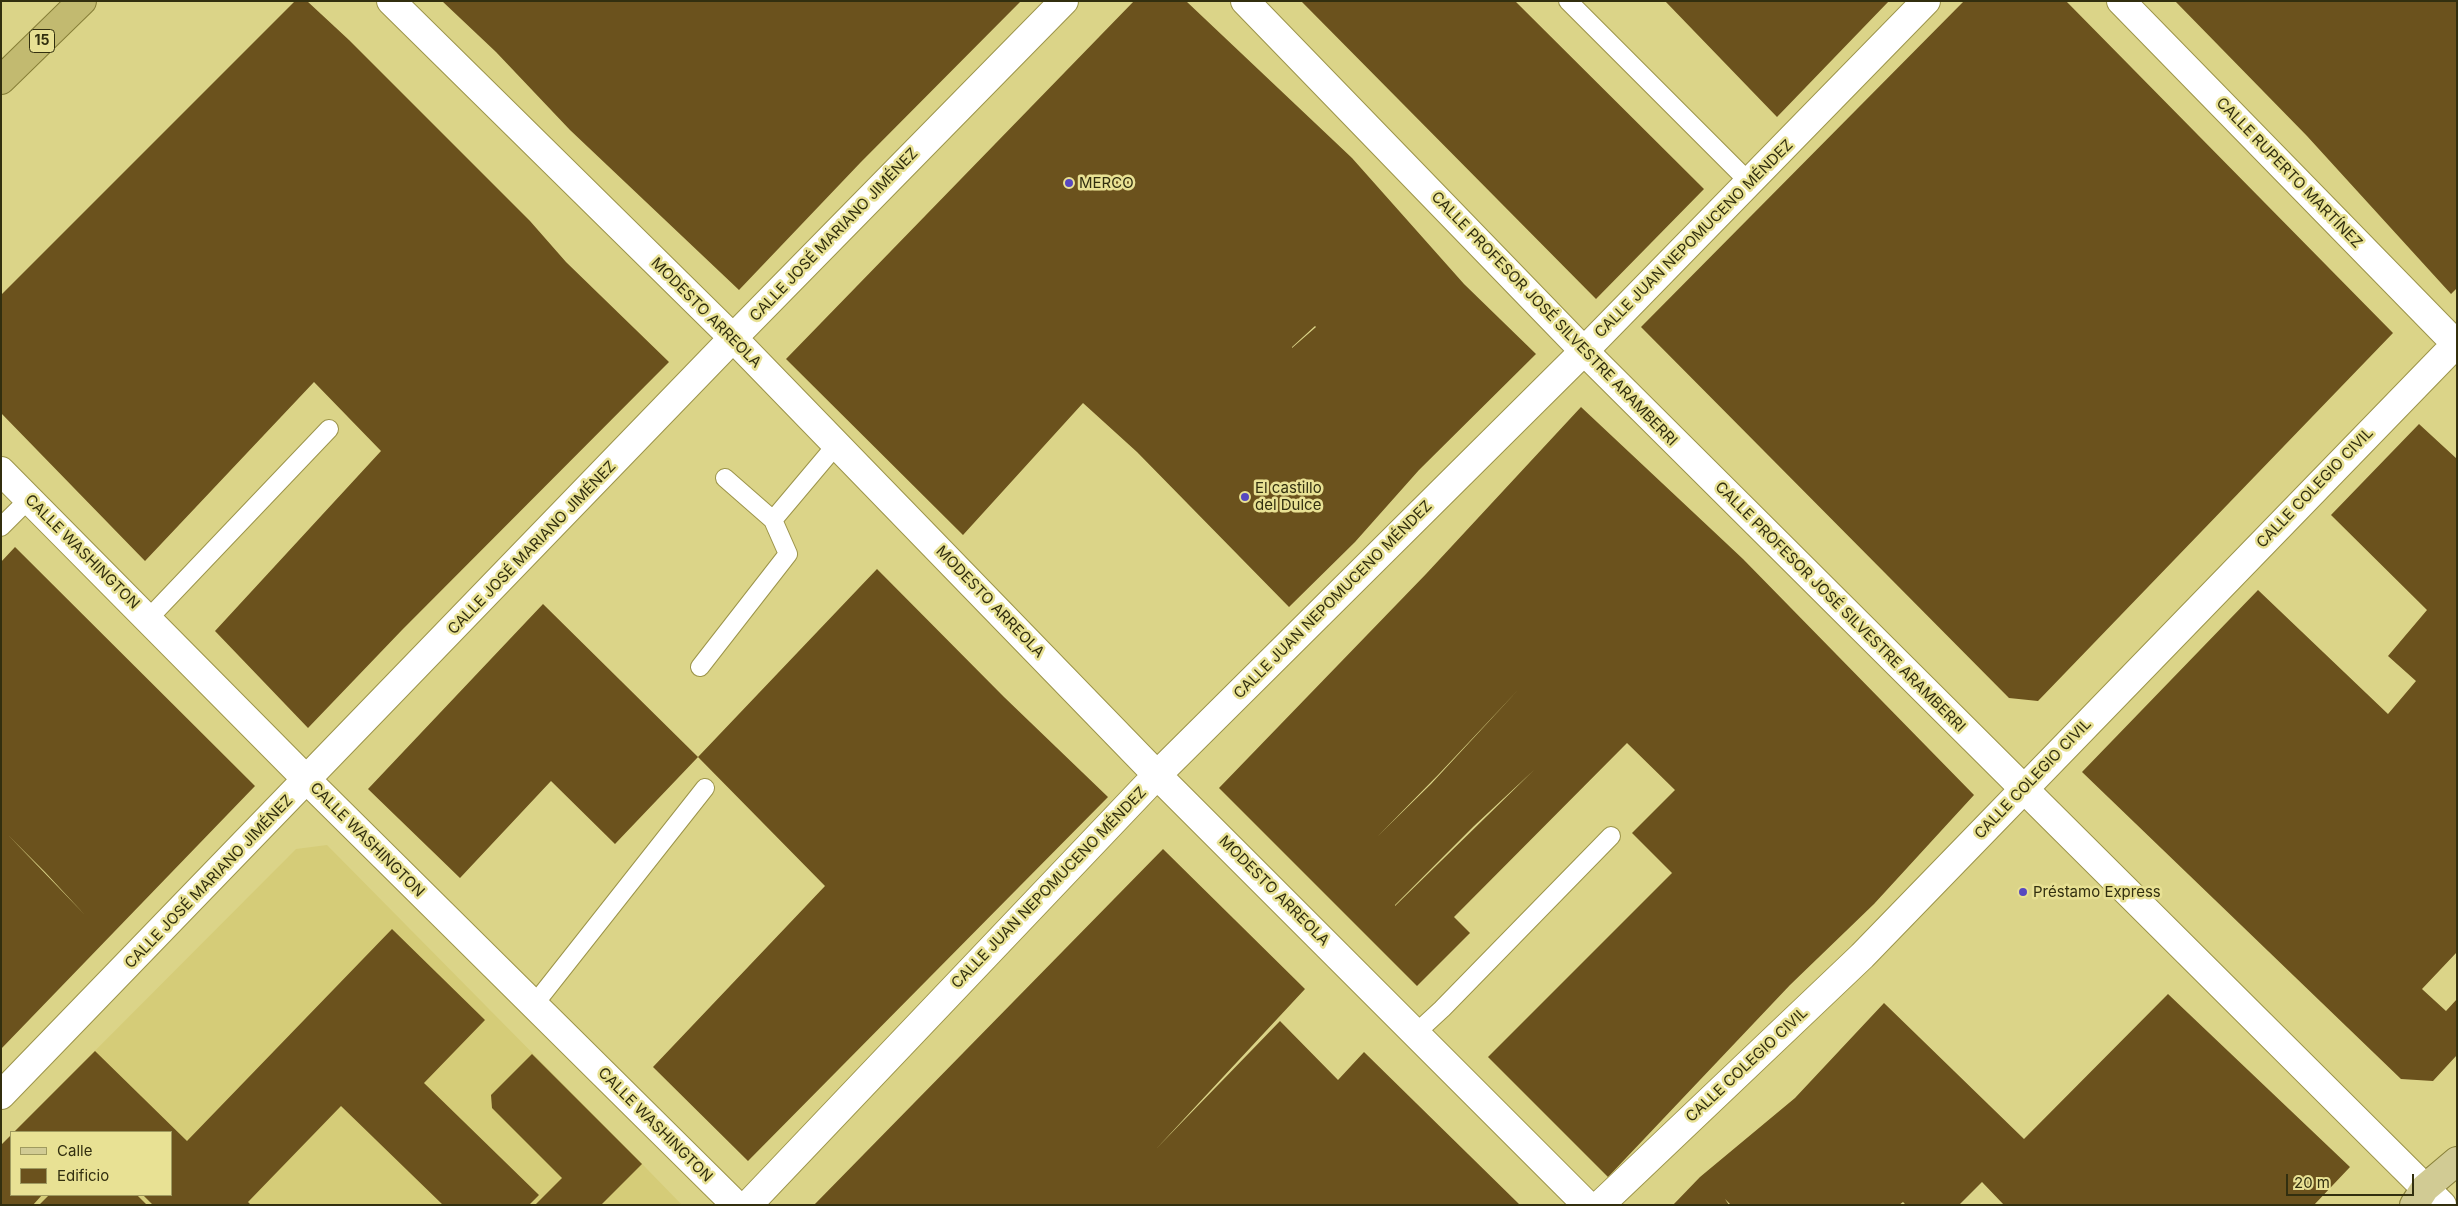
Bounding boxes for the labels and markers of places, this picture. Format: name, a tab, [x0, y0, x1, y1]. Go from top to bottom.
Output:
place label: MERCO	[1079, 174, 1134, 192]
marker: MERCO	[1063, 177, 1075, 189]
place label: El castillo del Dulce	[1255, 479, 1322, 514]
marker: El castillo del Dulce	[1239, 491, 1251, 503]
place label: Préstamo Express	[2033, 883, 2161, 901]
marker: Préstamo Express	[2017, 886, 2029, 898]

